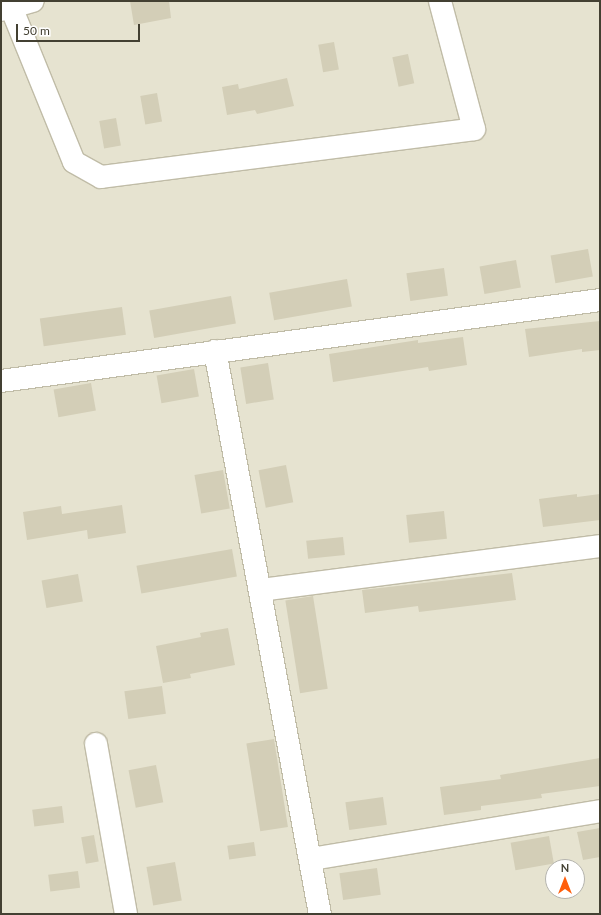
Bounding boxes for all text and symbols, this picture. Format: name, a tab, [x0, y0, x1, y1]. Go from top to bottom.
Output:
scale bar	[18, 16, 142, 42]
text: 50 m	[23, 23, 50, 38]
north arrow	[545, 859, 585, 899]
text: N	[561, 861, 569, 874]

